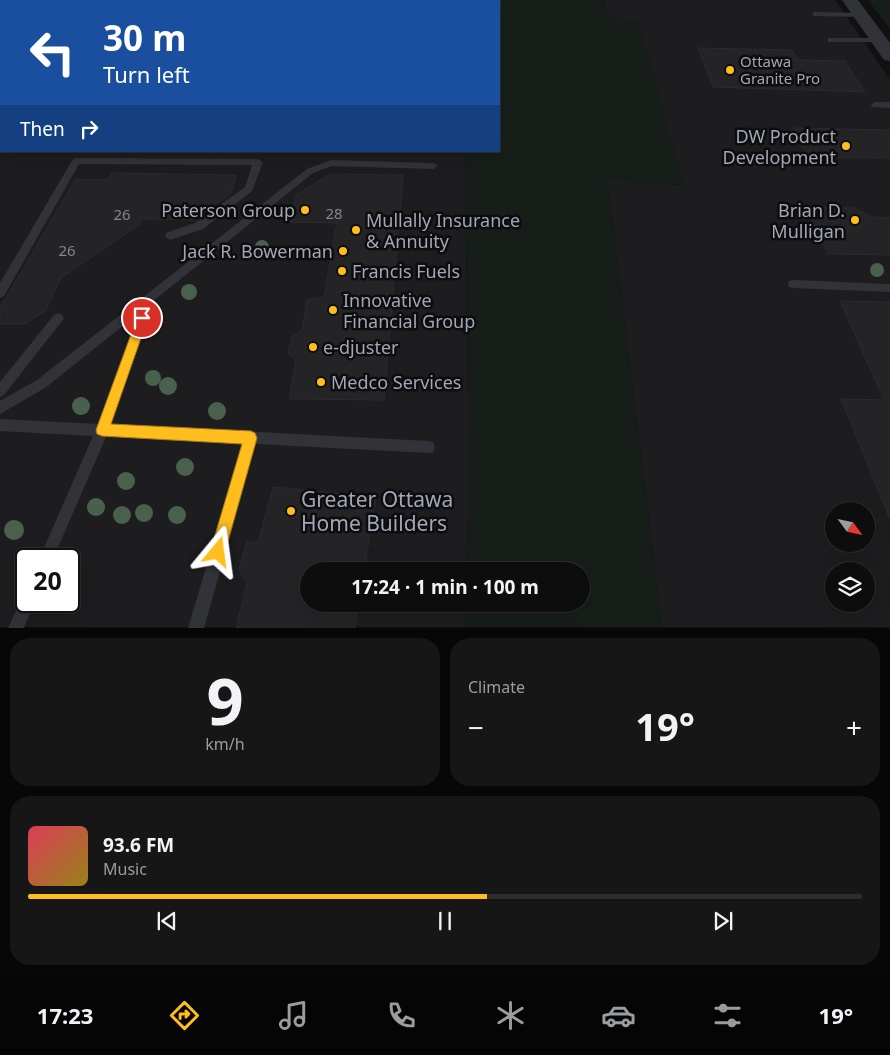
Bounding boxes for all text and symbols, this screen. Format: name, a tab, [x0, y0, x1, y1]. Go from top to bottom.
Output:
text: 30 m	[103, 14, 186, 61]
icon: left	[20, 20, 85, 85]
place label: Ottawa Granite Pro	[740, 51, 820, 88]
text: Turn left	[103, 59, 190, 89]
marker: Ottawa Granite Pro	[724, 64, 736, 76]
icon: right	[75, 115, 103, 143]
text: Then	[20, 116, 65, 142]
place label: DW Product Development	[723, 124, 836, 169]
marker: DW Product Development	[840, 140, 852, 152]
place label: Paterson Group	[161, 198, 295, 222]
place label: Brian D. Mulligan	[771, 198, 845, 243]
house number: 28	[325, 203, 343, 223]
house number: 26	[113, 204, 131, 224]
marker: Paterson Group	[299, 204, 311, 216]
place label: Mullally Insurance & Annuity	[366, 208, 520, 253]
marker: Brian D. Mulligan	[849, 214, 861, 226]
marker: Mullally Insurance & Annuity	[350, 224, 362, 236]
place label: Jack R. Bowerman	[180, 239, 333, 263]
house number: 26	[58, 240, 76, 260]
marker: Jack R. Bowerman	[337, 245, 349, 257]
place label: Francis Fuels	[352, 259, 460, 283]
marker: Francis Fuels	[336, 265, 348, 277]
place label: Innovative Financial Group	[343, 288, 475, 333]
pin	[121, 297, 163, 339]
icon: arrive	[128, 304, 156, 332]
marker: Innovative Financial Group	[327, 304, 339, 316]
place label: e-djuster	[323, 335, 399, 359]
marker: e-djuster	[307, 341, 319, 353]
place label: Medco Services	[331, 370, 461, 394]
marker: Medco Services	[315, 376, 327, 388]
place label: Greater Ottawa Home Builders	[301, 485, 453, 537]
north arrow	[825, 502, 875, 552]
map controls	[825, 502, 875, 612]
marker: Greater Ottawa Home Builders	[285, 505, 297, 517]
position arrow	[191, 525, 243, 577]
speed limit sign: 20	[15, 548, 80, 613]
button: layers	[825, 562, 875, 612]
text: 17:24 · 1 min · 100 m	[351, 574, 539, 600]
text: 9	[206, 656, 244, 744]
text: Climate	[468, 676, 525, 698]
text: 19°	[635, 700, 695, 752]
text: −	[468, 708, 484, 746]
text: +	[846, 708, 862, 746]
text: km/h	[205, 733, 245, 755]
text: 93.6 FM	[103, 832, 174, 858]
text: Music	[103, 858, 147, 880]
icon: previous	[153, 907, 181, 935]
icon: pause	[431, 907, 459, 935]
icon: next	[709, 907, 737, 935]
icon: directions	[167, 998, 202, 1033]
icon: music	[276, 998, 311, 1033]
icon: phone	[384, 998, 419, 1033]
icon: climate	[493, 998, 528, 1033]
icon: car	[601, 998, 636, 1033]
icon: filters	[710, 998, 745, 1033]
text: 17:23	[37, 1000, 93, 1030]
text: 19°	[819, 1000, 853, 1030]

